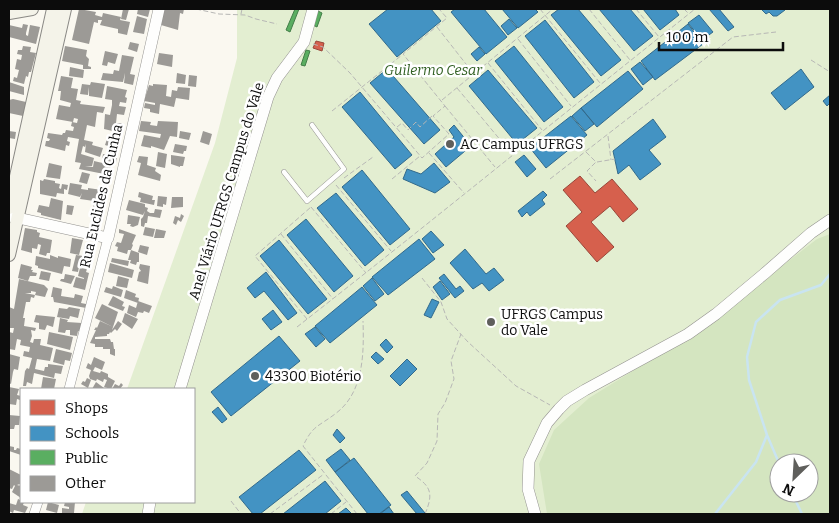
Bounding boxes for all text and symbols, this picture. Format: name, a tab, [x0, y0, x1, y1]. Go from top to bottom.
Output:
scale bar	[659, 20, 783, 52]
text: 100 m	[666, 28, 709, 46]
park label: Guilermo Cesar	[384, 62, 483, 79]
street label: Anel Viário UFRGS Campus do Vale	[185, 80, 268, 302]
street label: Rua Euclides da Cunha	[77, 122, 126, 270]
place label: AC Campus UFRGS	[460, 136, 583, 153]
marker: AC Campus UFRGS	[444, 138, 456, 150]
place label: UFRGS Campus do Vale	[501, 306, 603, 339]
marker: UFRGS Campus do Vale	[485, 316, 497, 328]
place label: 43300 Biotério	[265, 368, 361, 385]
marker: 43300 Biotério	[249, 370, 261, 382]
legend	[20, 388, 195, 503]
text: Shops	[65, 399, 108, 417]
text: Schools	[65, 424, 119, 442]
text: Public	[65, 449, 109, 467]
north arrow	[769, 453, 819, 503]
text: Other	[65, 474, 106, 492]
text: N	[780, 479, 797, 499]

